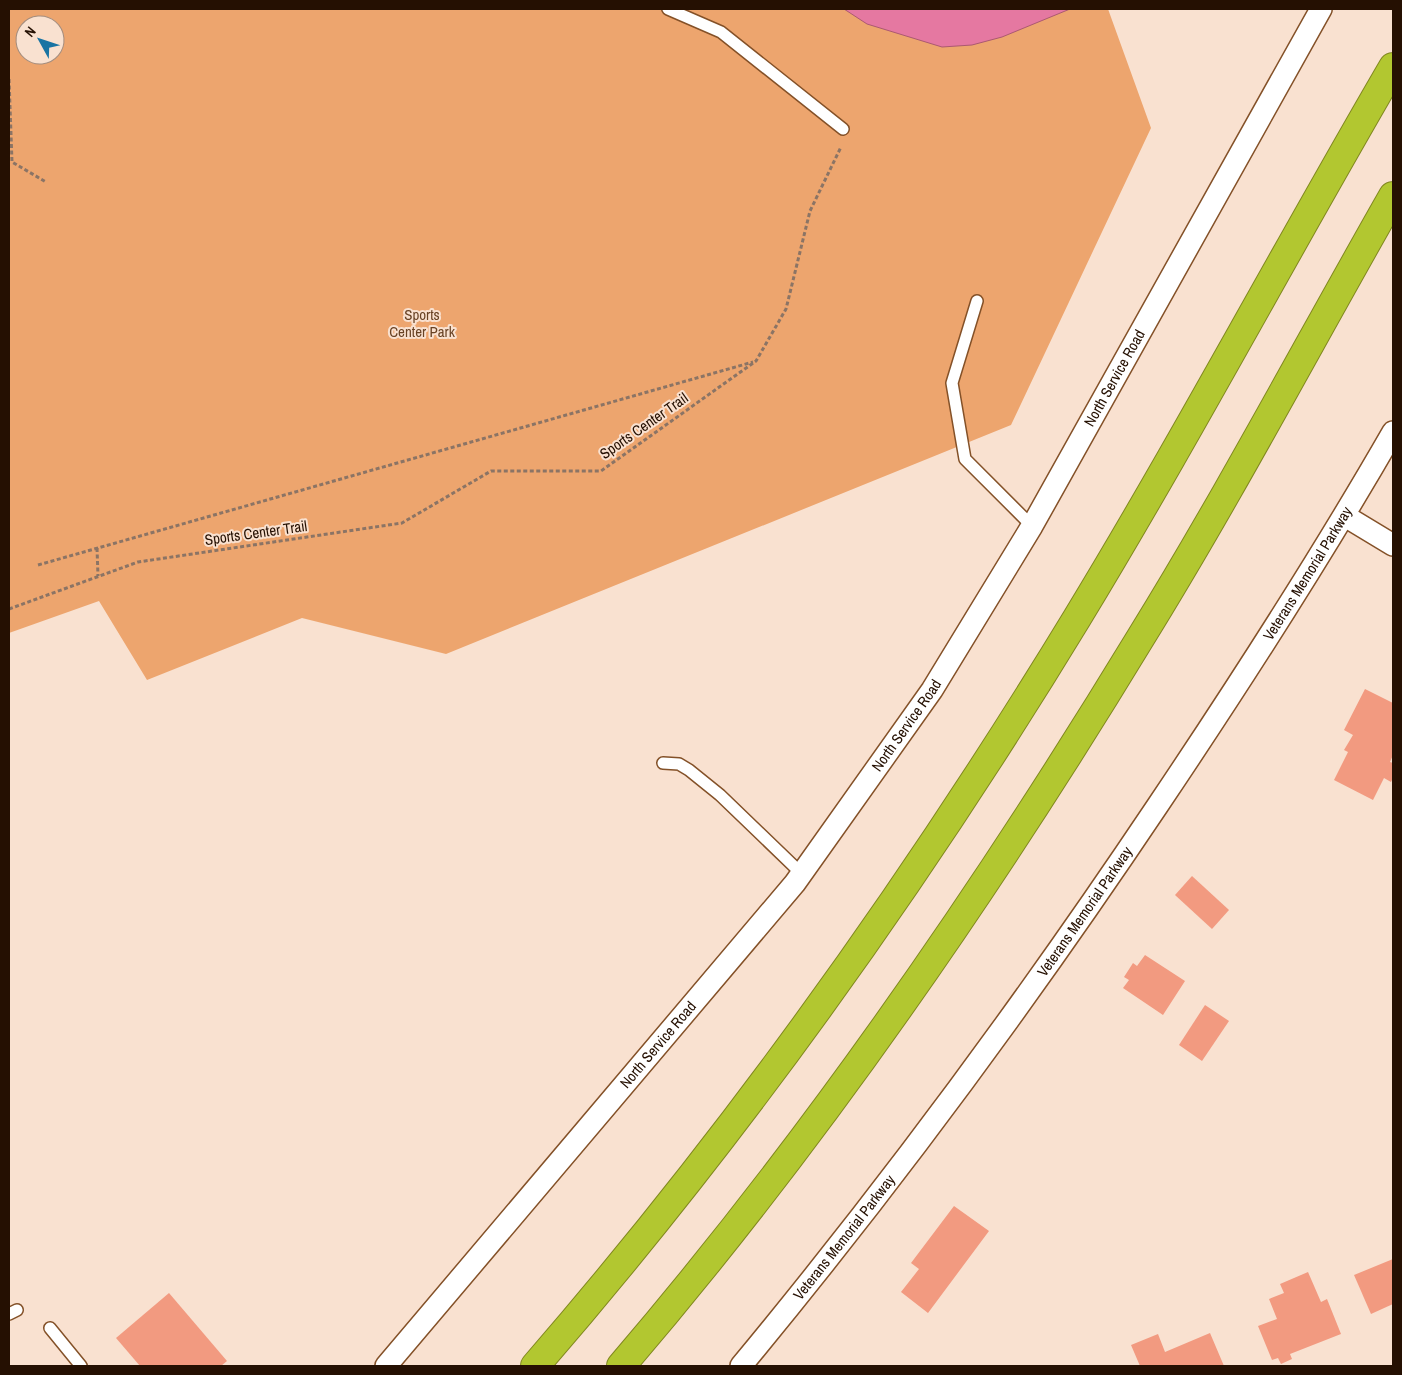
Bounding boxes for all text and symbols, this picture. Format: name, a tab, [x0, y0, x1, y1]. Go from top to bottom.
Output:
north arrow	[15, 15, 65, 65]
text: N	[20, 23, 40, 41]
park label: Sports Center Park	[389, 304, 456, 342]
street label: North Service Road	[1079, 326, 1150, 430]
street label: Sports Center Trail	[595, 387, 692, 464]
street label: Veterans Memorial Parkway	[1258, 502, 1357, 644]
street label: Sports Center Trail	[203, 515, 309, 550]
street label: North Service Road	[867, 675, 946, 775]
street label: Veterans Memorial Parkway	[1032, 841, 1137, 981]
street label: North Service Road	[615, 996, 701, 1092]
street label: Veterans Memorial Parkway	[788, 1169, 900, 1304]

